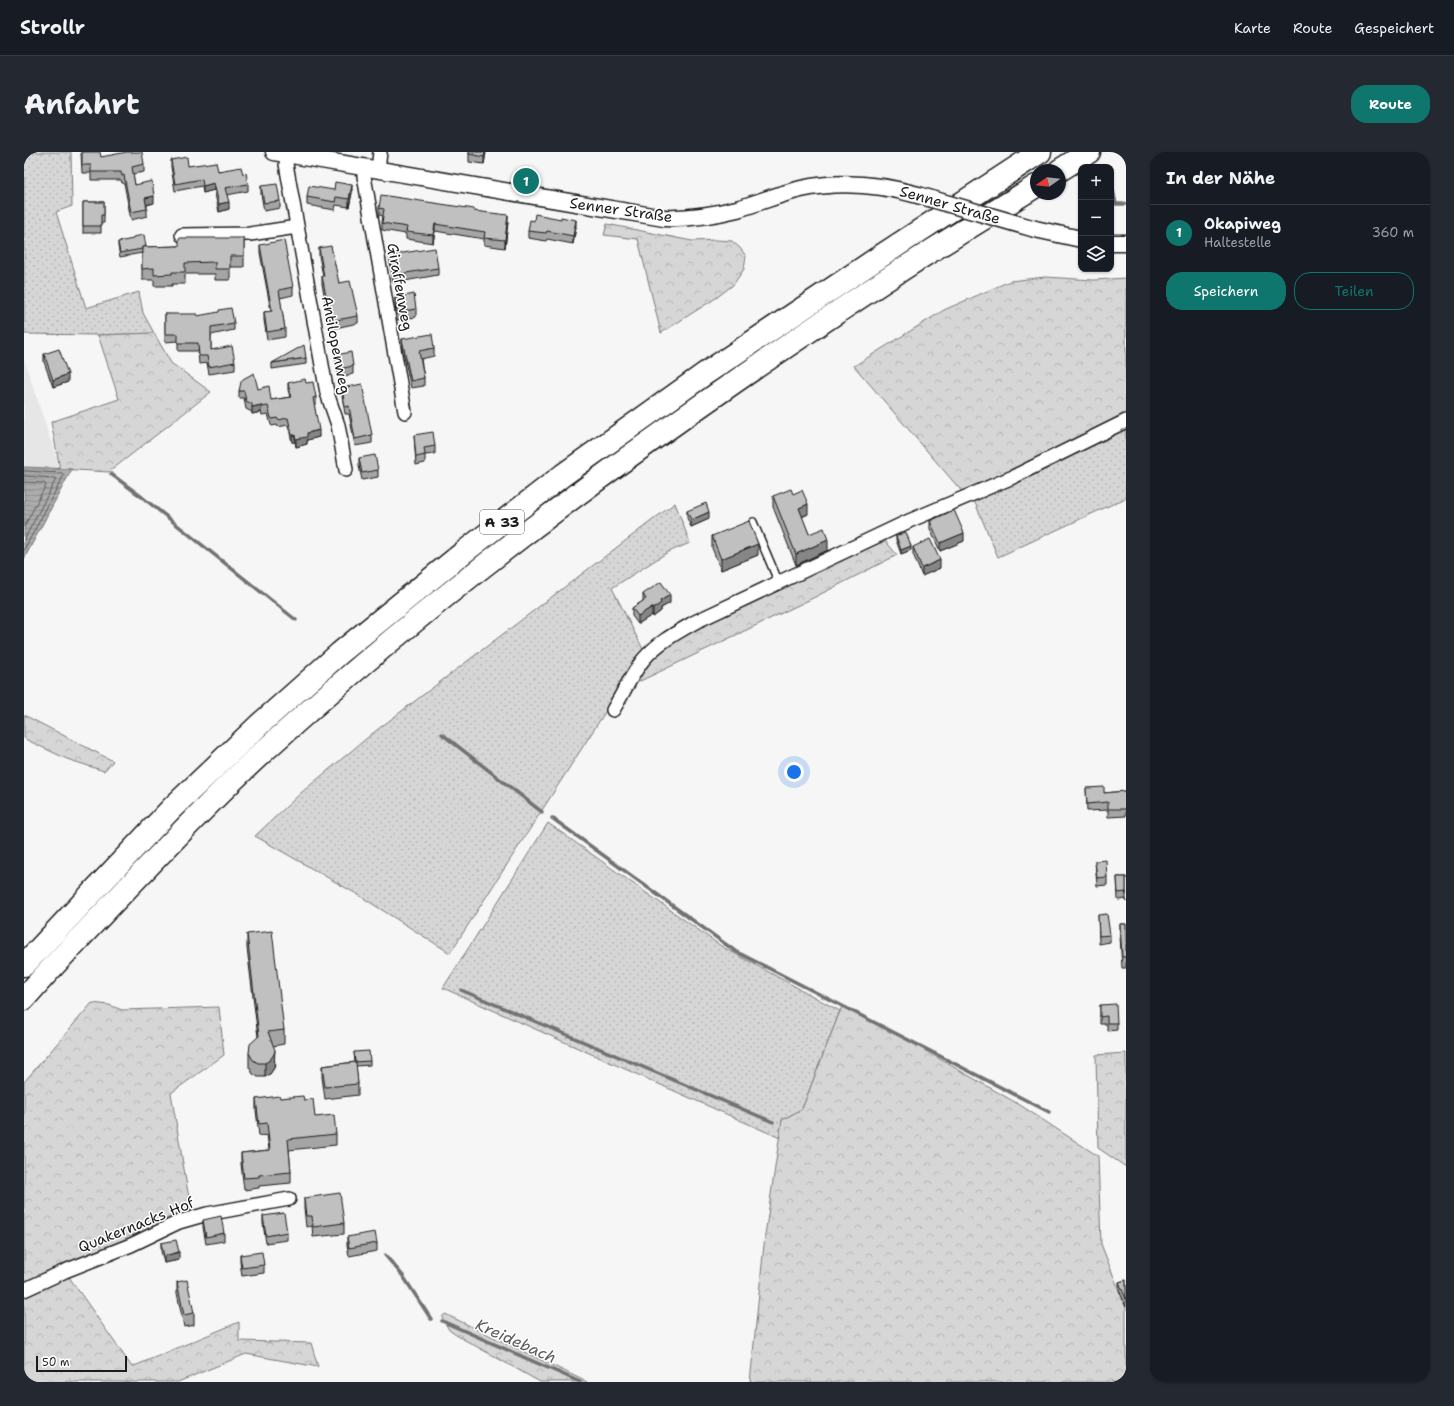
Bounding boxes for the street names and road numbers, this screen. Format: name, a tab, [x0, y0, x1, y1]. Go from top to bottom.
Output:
street label: Senner Straße	[897, 181, 1003, 229]
street label: Senner Straße	[568, 193, 674, 227]
street label: Giraffenweg	[382, 241, 418, 333]
street label: Antilopenweg	[317, 294, 355, 396]
road number: A 33	[480, 510, 524, 534]
street label: Quakernacks Hof	[75, 1192, 198, 1257]

